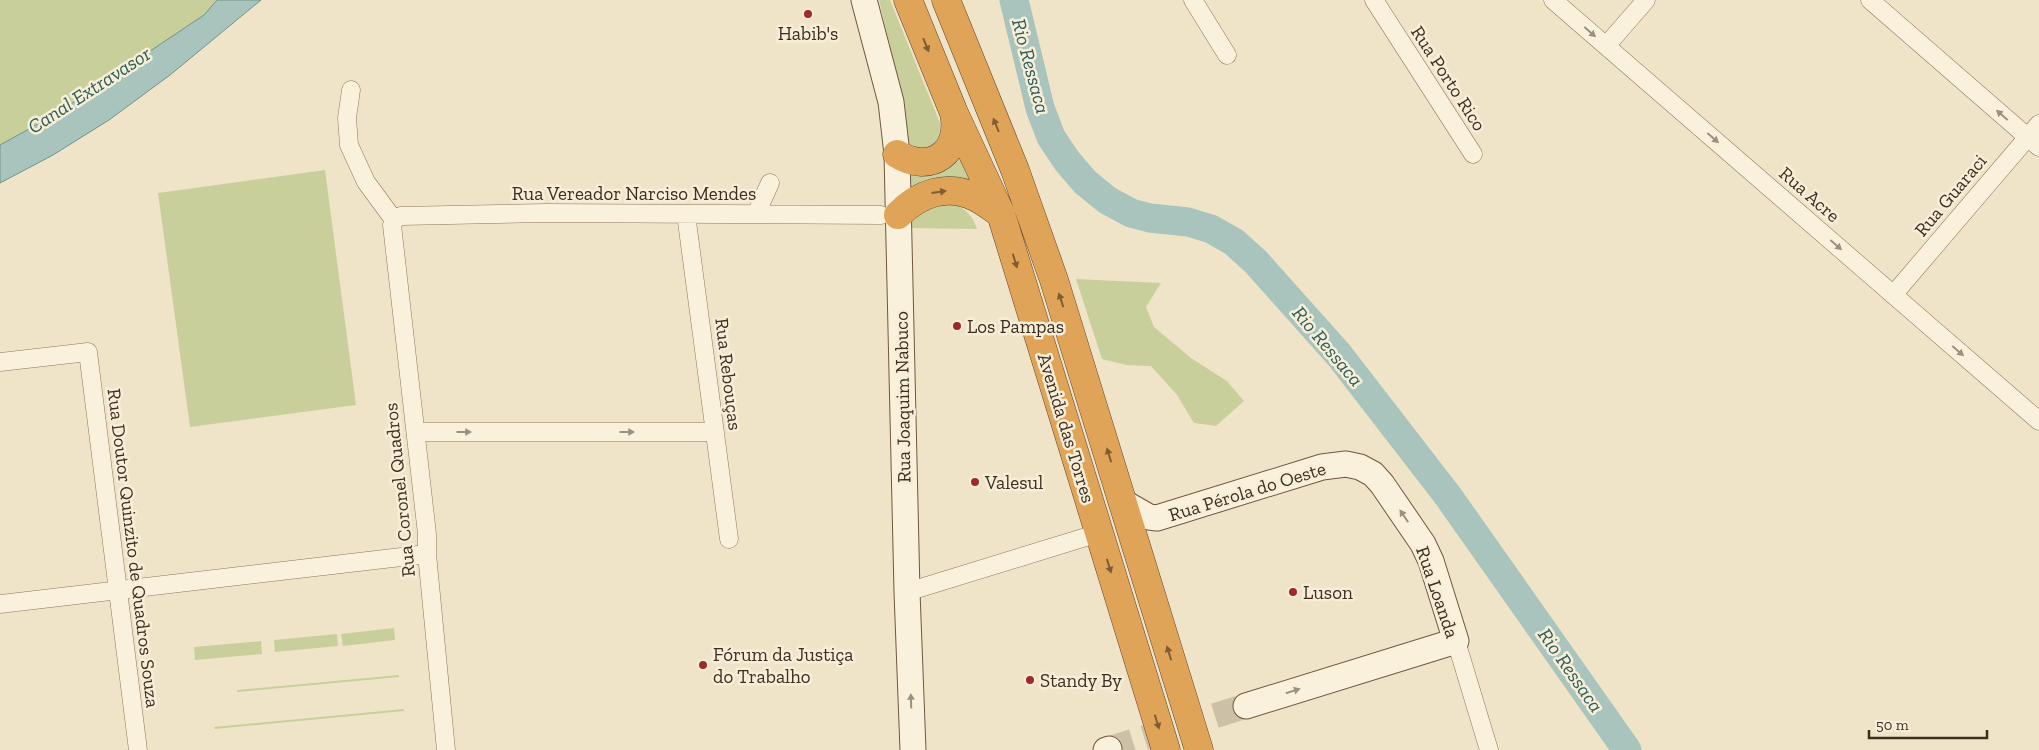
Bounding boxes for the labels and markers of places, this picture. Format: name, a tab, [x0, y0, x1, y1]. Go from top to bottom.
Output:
marker: Habib's	[802, 8, 814, 20]
place label: Habib's	[778, 22, 838, 45]
place label: Los Pampas	[967, 315, 1064, 338]
marker: Los Pampas	[951, 320, 963, 332]
place label: Valesul	[984, 471, 1043, 494]
marker: Valesul	[969, 476, 981, 488]
place label: Luson	[1303, 581, 1353, 604]
marker: Luson	[1287, 586, 1299, 598]
place label: Fórum da Justiça do Trabalho	[713, 643, 853, 688]
marker: Fórum da Justiça do Trabalho	[697, 659, 709, 671]
place label: Standy By	[1040, 669, 1122, 692]
marker: Standy By	[1024, 674, 1036, 686]

